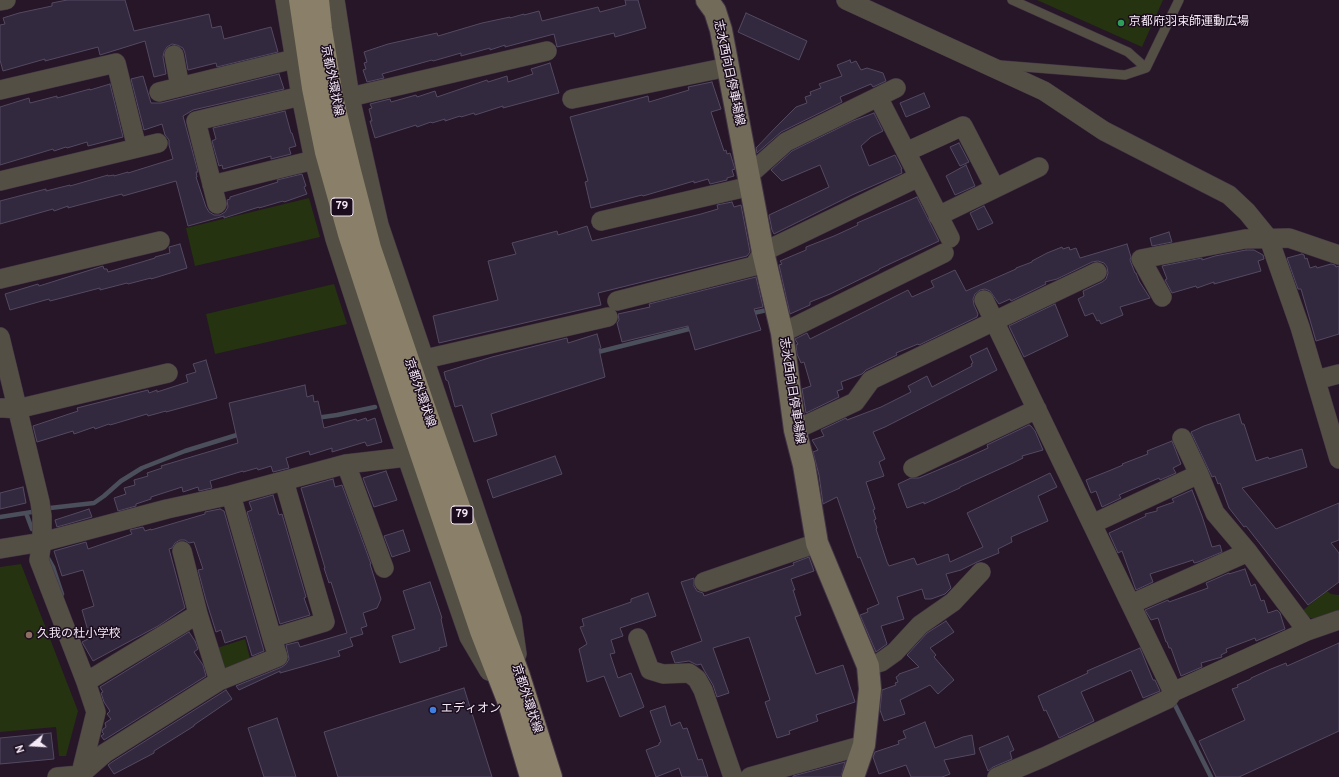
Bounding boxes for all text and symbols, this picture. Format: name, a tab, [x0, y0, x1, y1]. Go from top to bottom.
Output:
place label: 京都府羽束師運動広場	[1129, 16, 1249, 30]
marker: 京都府羽束師運動広場	[1116, 18, 1126, 28]
street label: 志水西向日停車場線	[710, 19, 746, 127]
street label: 京都外環状線	[317, 44, 345, 118]
road number: 79	[331, 198, 353, 216]
street label: 志水西向日停車場線	[775, 337, 807, 445]
street label: 京都外環状線	[400, 357, 438, 429]
road number: 79	[451, 506, 473, 524]
place label: 久我の杜小学校	[37, 628, 121, 642]
marker: 久我の杜小学校	[24, 630, 34, 640]
street label: 京都外環状線	[508, 663, 544, 735]
place label: エディオン	[441, 703, 501, 717]
marker: エディオン	[428, 705, 438, 715]
north arrow	[12, 725, 52, 765]
text: N	[13, 743, 28, 755]

